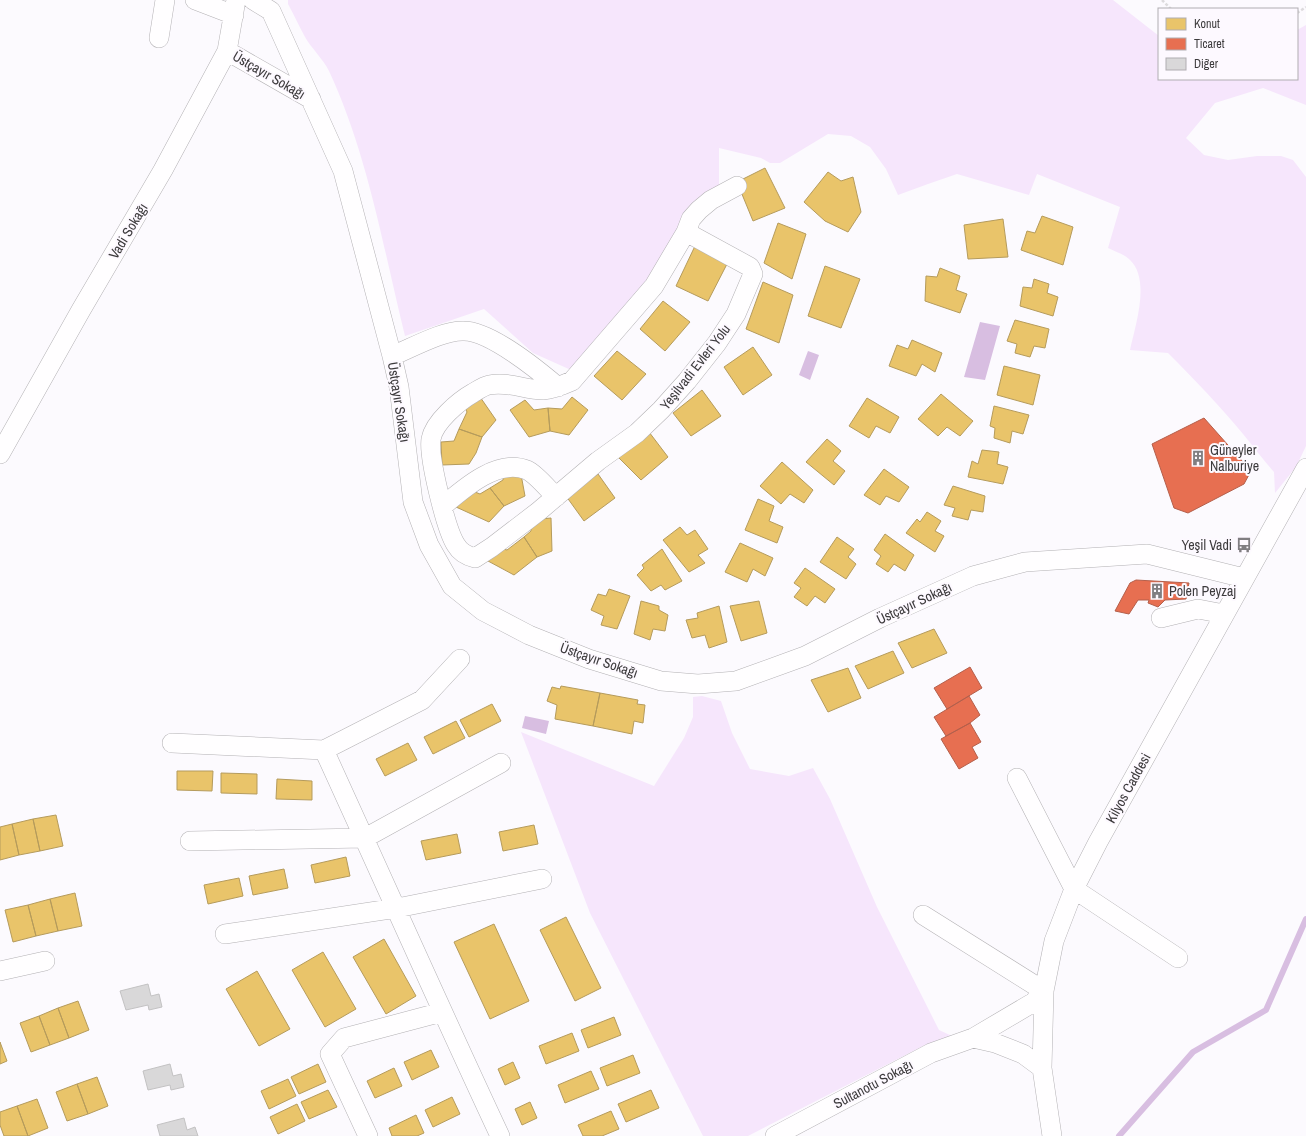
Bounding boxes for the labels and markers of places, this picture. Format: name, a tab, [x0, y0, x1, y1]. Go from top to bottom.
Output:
place label: Güneyler Nalburiye	[1210, 441, 1259, 475]
building icon: Güneyler Nalburiye	[1189, 449, 1207, 467]
place label: Yeşil Vadi	[1181, 536, 1232, 554]
bus stop icon: Yeşil Vadi	[1235, 536, 1253, 554]
building icon: Polen Peyzaj	[1148, 582, 1166, 600]
place label: Polen Peyzaj	[1169, 582, 1236, 600]

